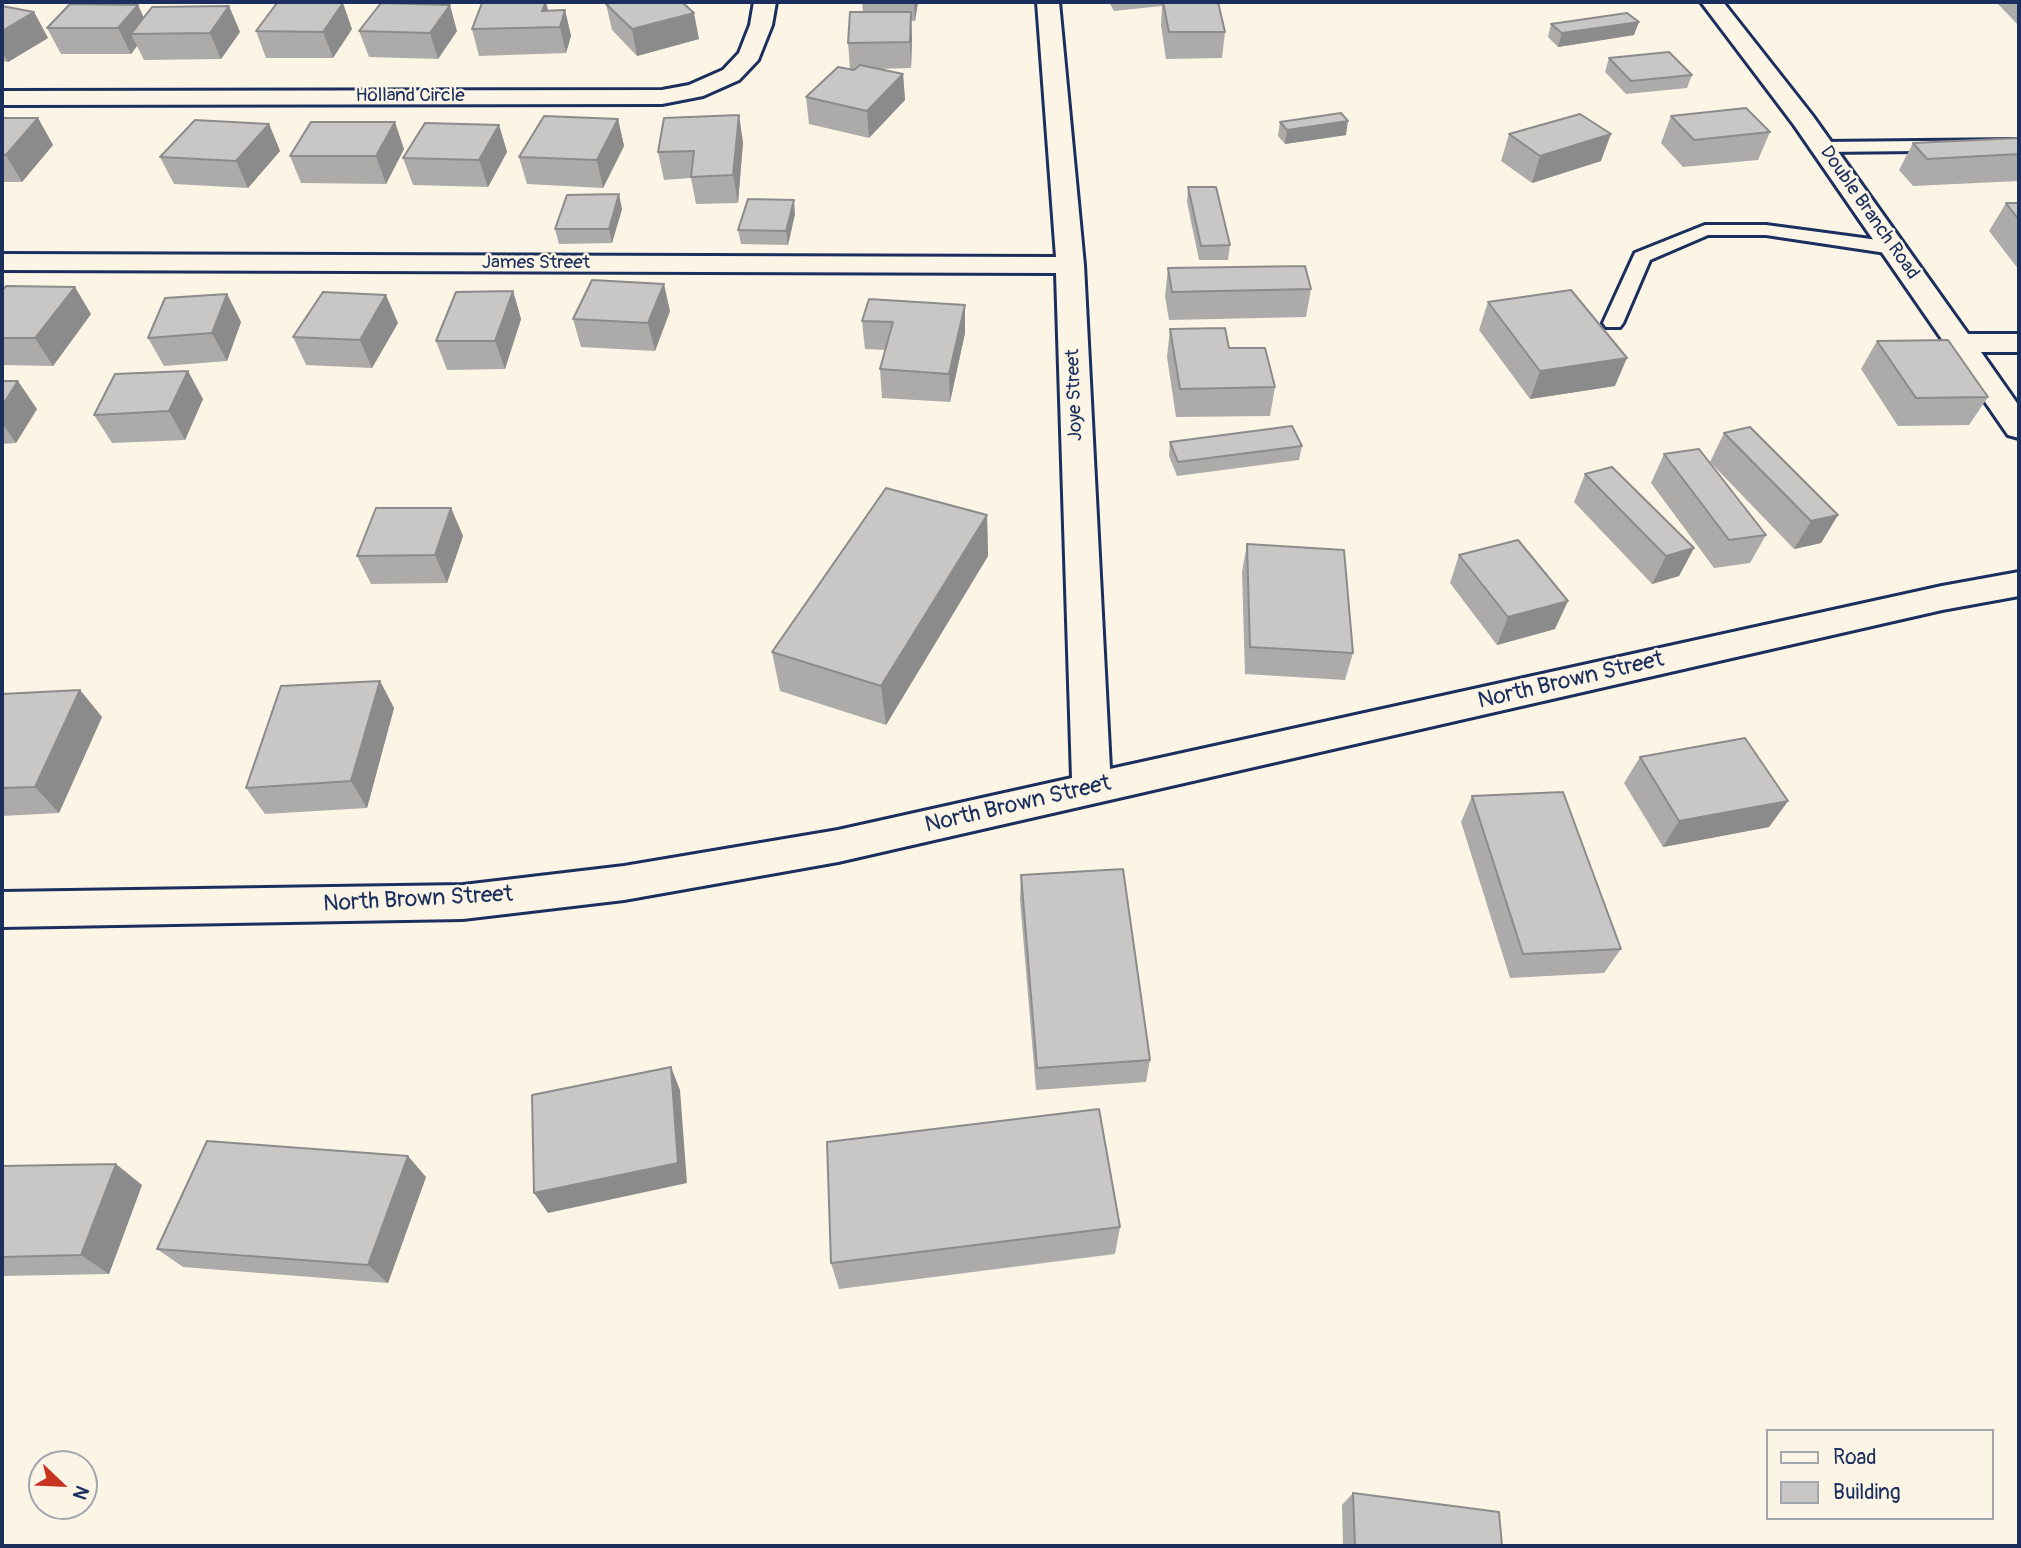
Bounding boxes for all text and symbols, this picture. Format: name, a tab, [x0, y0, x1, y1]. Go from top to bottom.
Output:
street label: Holland Circle	[355, 85, 465, 107]
street label: Double Branch Road	[1814, 142, 1924, 284]
street label: James Street	[482, 252, 590, 274]
street label: Joye Street	[1062, 348, 1088, 442]
street label: North Brown Street	[1475, 646, 1667, 716]
street label: North Brown Street	[922, 770, 1114, 840]
street label: North Brown Street	[322, 881, 514, 919]
legend	[1766, 1429, 1993, 1520]
text: Road	[1833, 1444, 1877, 1471]
north arrow	[28, 1450, 98, 1520]
text: Building	[1833, 1479, 1900, 1506]
text: N	[67, 1482, 94, 1503]

